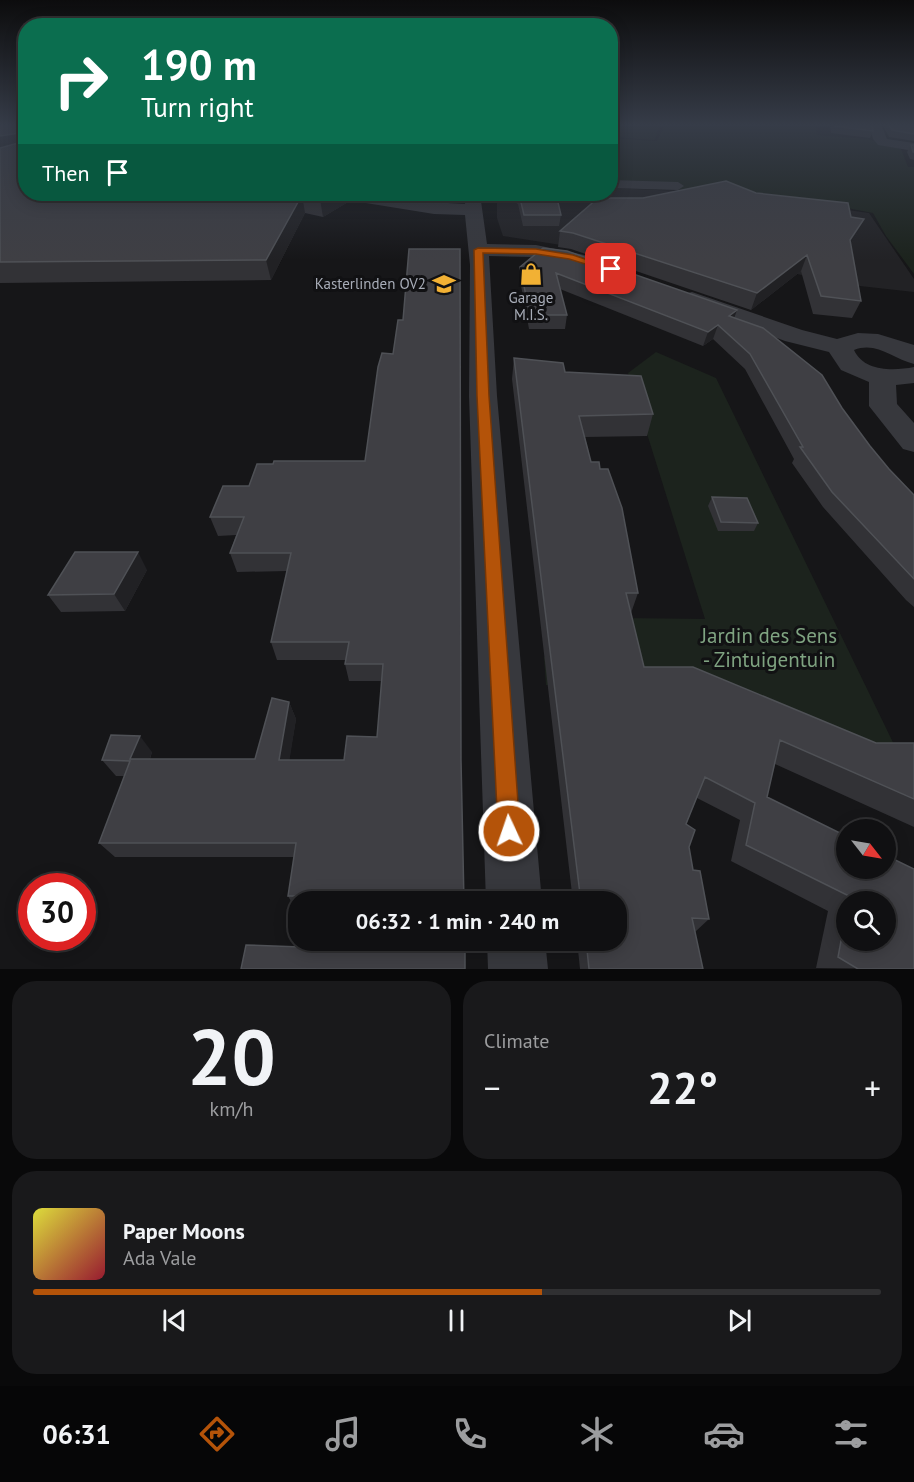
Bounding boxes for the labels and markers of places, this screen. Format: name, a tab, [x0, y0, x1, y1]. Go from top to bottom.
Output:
pin	[585, 243, 636, 294]
shop icon: Garage M.I.S.	[518, 261, 544, 287]
school or university icon: Kasterlinden OV2	[431, 271, 457, 297]
place label: Kasterlinden OV2	[315, 274, 426, 293]
place label: Garage M.I.S.	[509, 288, 553, 324]

